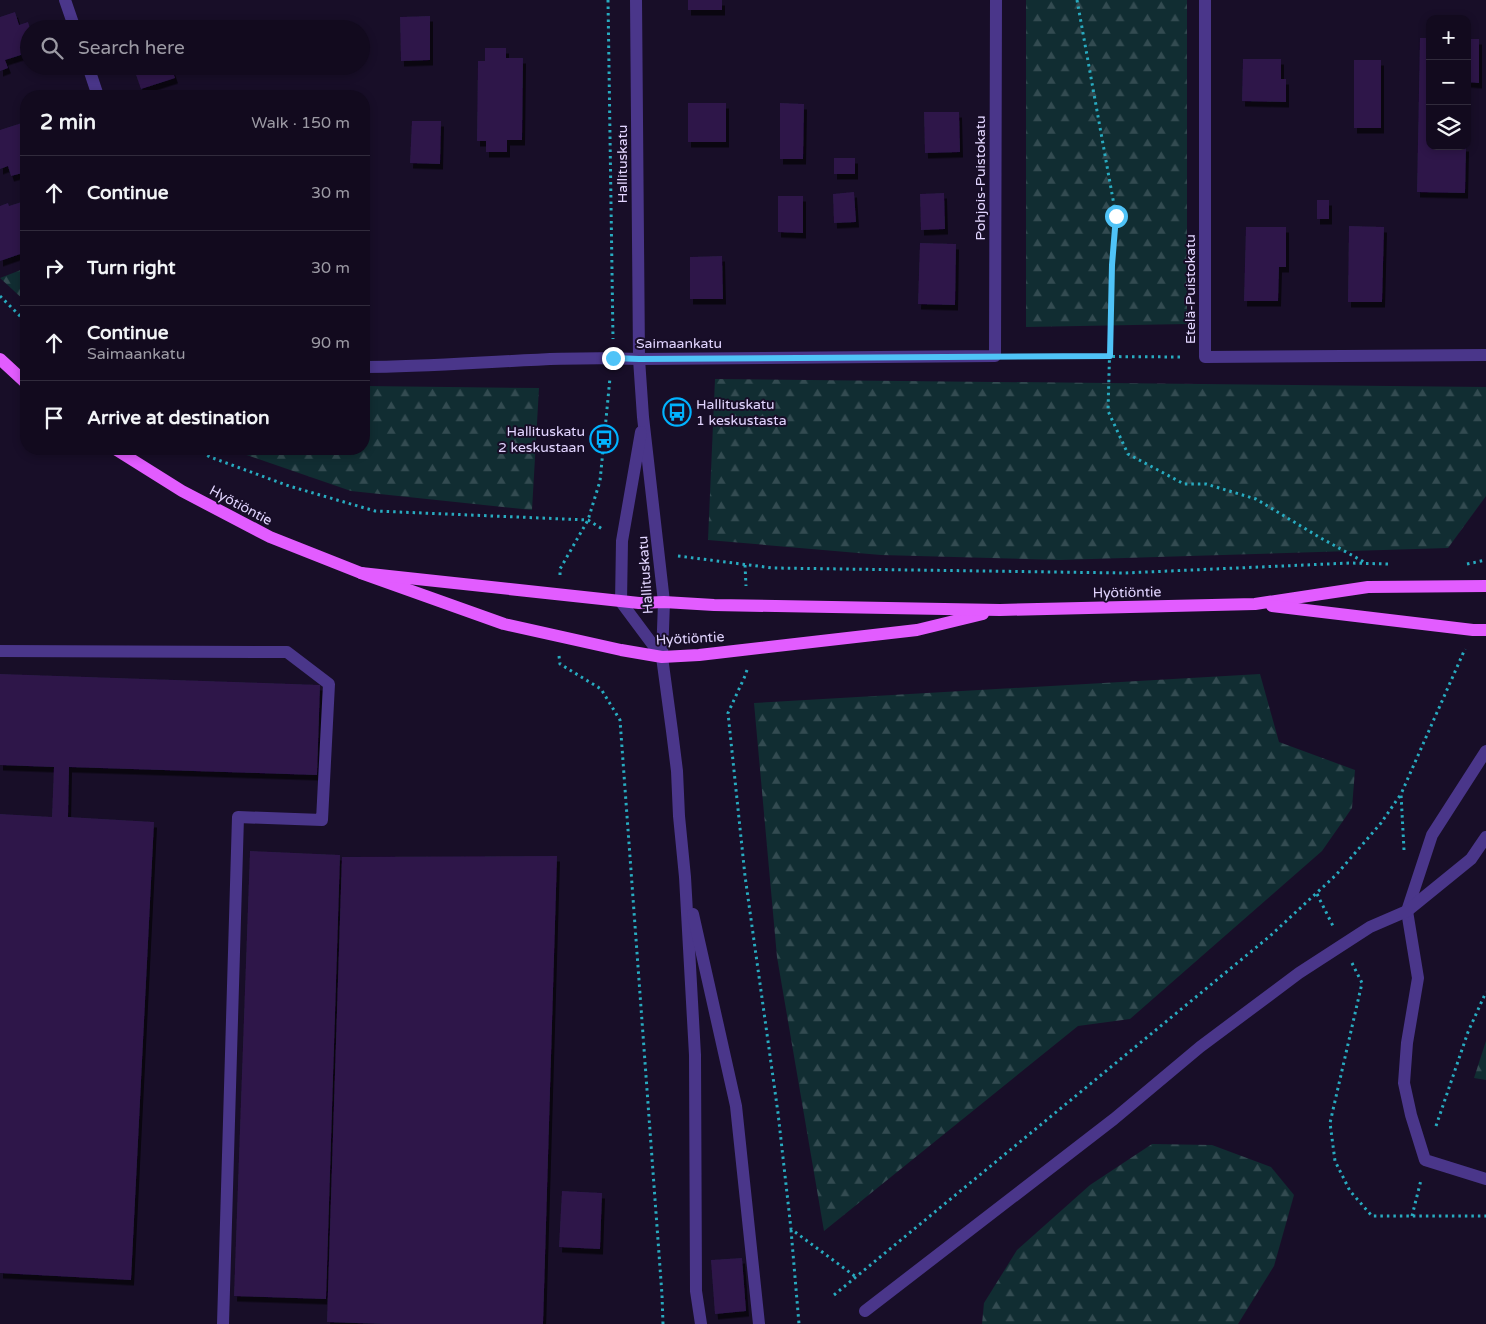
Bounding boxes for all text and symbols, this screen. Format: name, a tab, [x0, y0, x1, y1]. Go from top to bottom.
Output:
map controls	[1426, 15, 1471, 150]
button: +	[1426, 15, 1471, 60]
search box	[20, 20, 370, 75]
icon: search	[38, 34, 66, 62]
text: Search here	[78, 37, 185, 59]
button: −	[1426, 60, 1471, 105]
button: layers	[1426, 105, 1471, 150]
text: 2 min	[40, 110, 96, 135]
text: Walk · 150 m	[251, 113, 350, 133]
street label: Pohjois-Puistokatu	[972, 115, 989, 241]
street label: Hallituskatu	[614, 125, 631, 203]
icon: ahead	[40, 179, 68, 207]
text: Continue	[87, 182, 169, 204]
text: 30 m	[311, 183, 350, 203]
route start	[1105, 205, 1128, 228]
street label: Etelä-Puistokatu	[1182, 234, 1199, 344]
icon: right	[40, 254, 68, 282]
text: Turn right	[87, 257, 175, 279]
text: 30 m	[311, 258, 350, 278]
text: Continue	[87, 322, 169, 344]
icon: ahead	[40, 329, 68, 357]
text: 90 m	[311, 333, 350, 353]
street label: Saimaankatu	[636, 335, 722, 352]
text: Saimaankatu	[87, 344, 185, 364]
route end	[602, 347, 625, 370]
place label: Hallituskatu 1 keskustasta	[696, 396, 787, 429]
bus stop icon: Hallituskatu 1 keskustasta	[662, 397, 692, 427]
icon: arrive	[40, 404, 68, 432]
text: Arrive at destination	[87, 407, 270, 429]
place label: Hallituskatu 2 keskustaan	[498, 423, 585, 456]
bus stop icon: Hallituskatu 2 keskustaan	[589, 424, 619, 454]
street label: Hyötiöntie	[206, 482, 275, 529]
street label: Hallituskatu	[634, 535, 657, 615]
street label: Hyötiöntie	[1092, 583, 1162, 602]
street label: Hyötiöntie	[655, 628, 725, 649]

